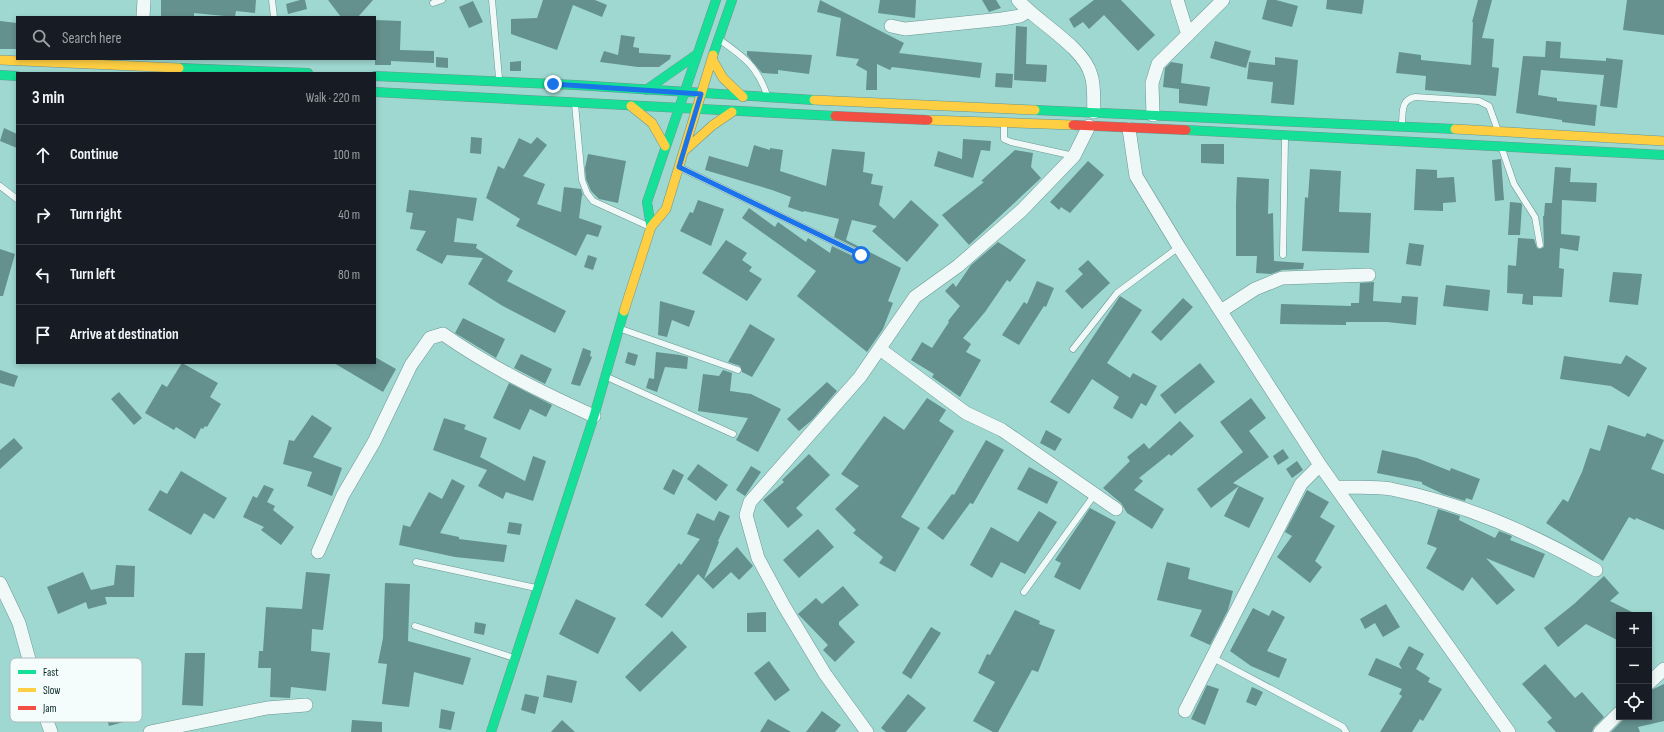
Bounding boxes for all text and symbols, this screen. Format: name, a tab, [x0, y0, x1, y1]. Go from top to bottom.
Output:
search box	[16, 16, 376, 60]
icon: search	[30, 27, 52, 49]
text: Search here	[62, 29, 122, 48]
route end	[544, 75, 562, 93]
text: 3 min	[32, 88, 65, 108]
text: Walk · 220 m	[306, 90, 360, 106]
icon: ahead	[32, 144, 54, 166]
text: Continue	[70, 145, 119, 164]
text: 100 m	[333, 147, 360, 163]
icon: right	[32, 204, 54, 226]
text: Turn right	[70, 205, 122, 224]
text: 40 m	[338, 207, 360, 223]
route start	[852, 246, 870, 264]
icon: left	[32, 264, 54, 286]
text: Turn left	[70, 265, 115, 284]
text: 80 m	[338, 267, 360, 283]
icon: arrive	[32, 324, 54, 346]
text: Arrive at destination	[70, 325, 179, 344]
map controls	[1616, 612, 1652, 720]
button: +	[1616, 612, 1652, 648]
button: −	[1616, 648, 1652, 684]
legend	[10, 658, 142, 722]
text: Fast	[43, 666, 59, 679]
text: Slow	[43, 684, 60, 697]
button: locate	[1616, 684, 1652, 720]
text: Jam	[42, 702, 57, 715]

